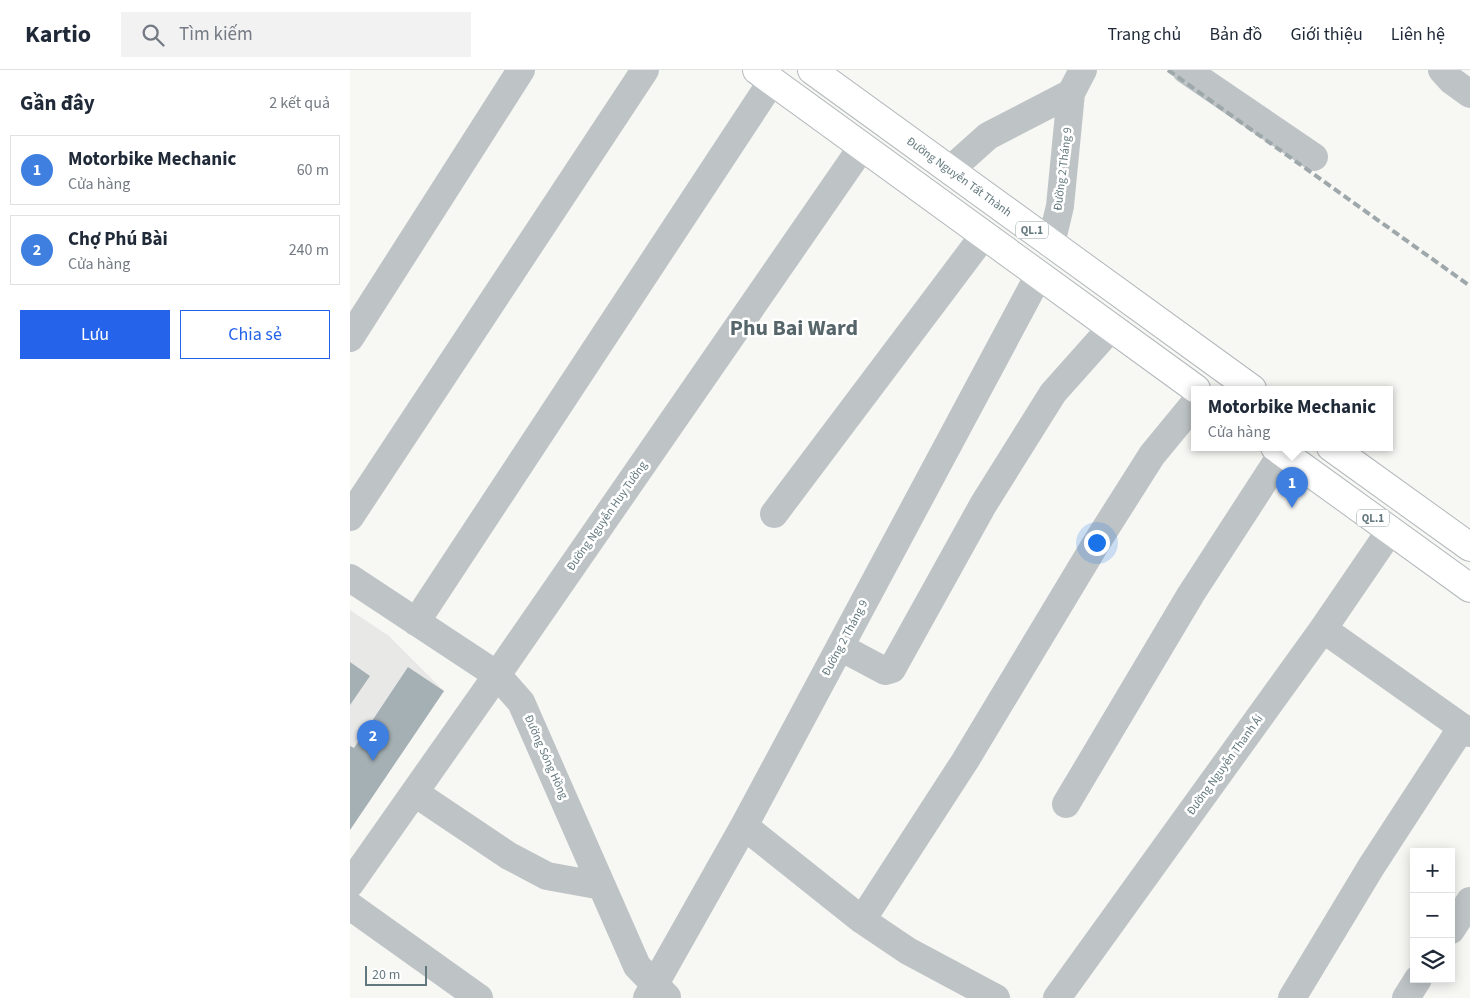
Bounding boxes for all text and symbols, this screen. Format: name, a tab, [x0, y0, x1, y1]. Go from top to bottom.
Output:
search box	[121, 12, 471, 57]
text: Kartio	[25, 17, 91, 52]
icon: search	[139, 21, 167, 49]
text: Tìm kiếm	[179, 21, 253, 48]
text: Trang chủ	[1107, 22, 1181, 47]
text: Bản đồ	[1209, 22, 1262, 47]
text: Giới thiệu	[1290, 22, 1363, 47]
text: Liên hệ	[1391, 22, 1445, 47]
text: Gần đây	[20, 88, 95, 118]
text: 2 kết quả	[269, 92, 330, 114]
street label: Đường 2 Tháng 9	[1049, 126, 1077, 212]
street label: Đường Nguyễn Tất Thành	[903, 133, 1015, 221]
text: Motorbike Mechanic	[68, 146, 236, 173]
text: 1	[33, 159, 41, 181]
text: 60 m	[297, 159, 329, 181]
text: Cửa hàng	[68, 173, 130, 195]
road number: QL.1	[1016, 222, 1048, 238]
text: Chợ Phú Bài	[68, 226, 168, 253]
text: 2	[33, 239, 41, 261]
text: 240 m	[289, 239, 329, 261]
text: Cửa hàng	[68, 253, 130, 275]
button: Lưu	[20, 310, 170, 359]
button: Chia sẻ	[180, 310, 330, 359]
district label: Phu Bai Ward	[730, 312, 858, 344]
popup	[1191, 386, 1393, 451]
text: Motorbike Mechanic	[1208, 394, 1376, 421]
text: Cửa hàng	[1208, 421, 1270, 443]
street label: Đường Nguyễn Huy Tưởng	[563, 458, 651, 574]
pin: 1	[1276, 467, 1308, 508]
road number: QL.1	[1357, 509, 1389, 526]
your location	[1084, 530, 1110, 556]
street label: Đường 2 Tháng 9	[818, 597, 872, 679]
street label: Đường Nguyễn Thanh Ái	[1183, 711, 1267, 819]
street label: Đường Sóng Hồng	[520, 712, 572, 802]
pin: 2	[357, 720, 389, 761]
map controls	[1410, 848, 1455, 983]
button: +	[1410, 848, 1455, 893]
button: −	[1410, 893, 1455, 938]
button: layers	[1410, 938, 1455, 983]
scale bar	[365, 963, 428, 986]
text: 20 m	[372, 965, 400, 985]

